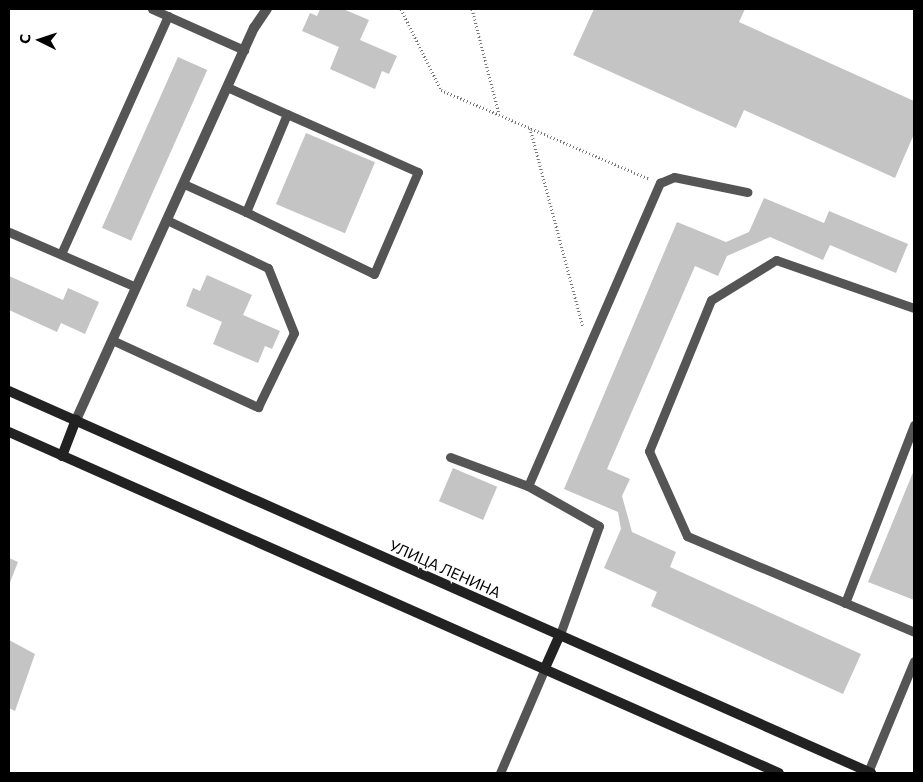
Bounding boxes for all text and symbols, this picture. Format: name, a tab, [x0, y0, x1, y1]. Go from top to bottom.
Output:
north arrow	[15, 15, 65, 65]
text: С	[16, 34, 33, 44]
street label: УЛИЦА ЛЕНИНА	[386, 536, 504, 602]

